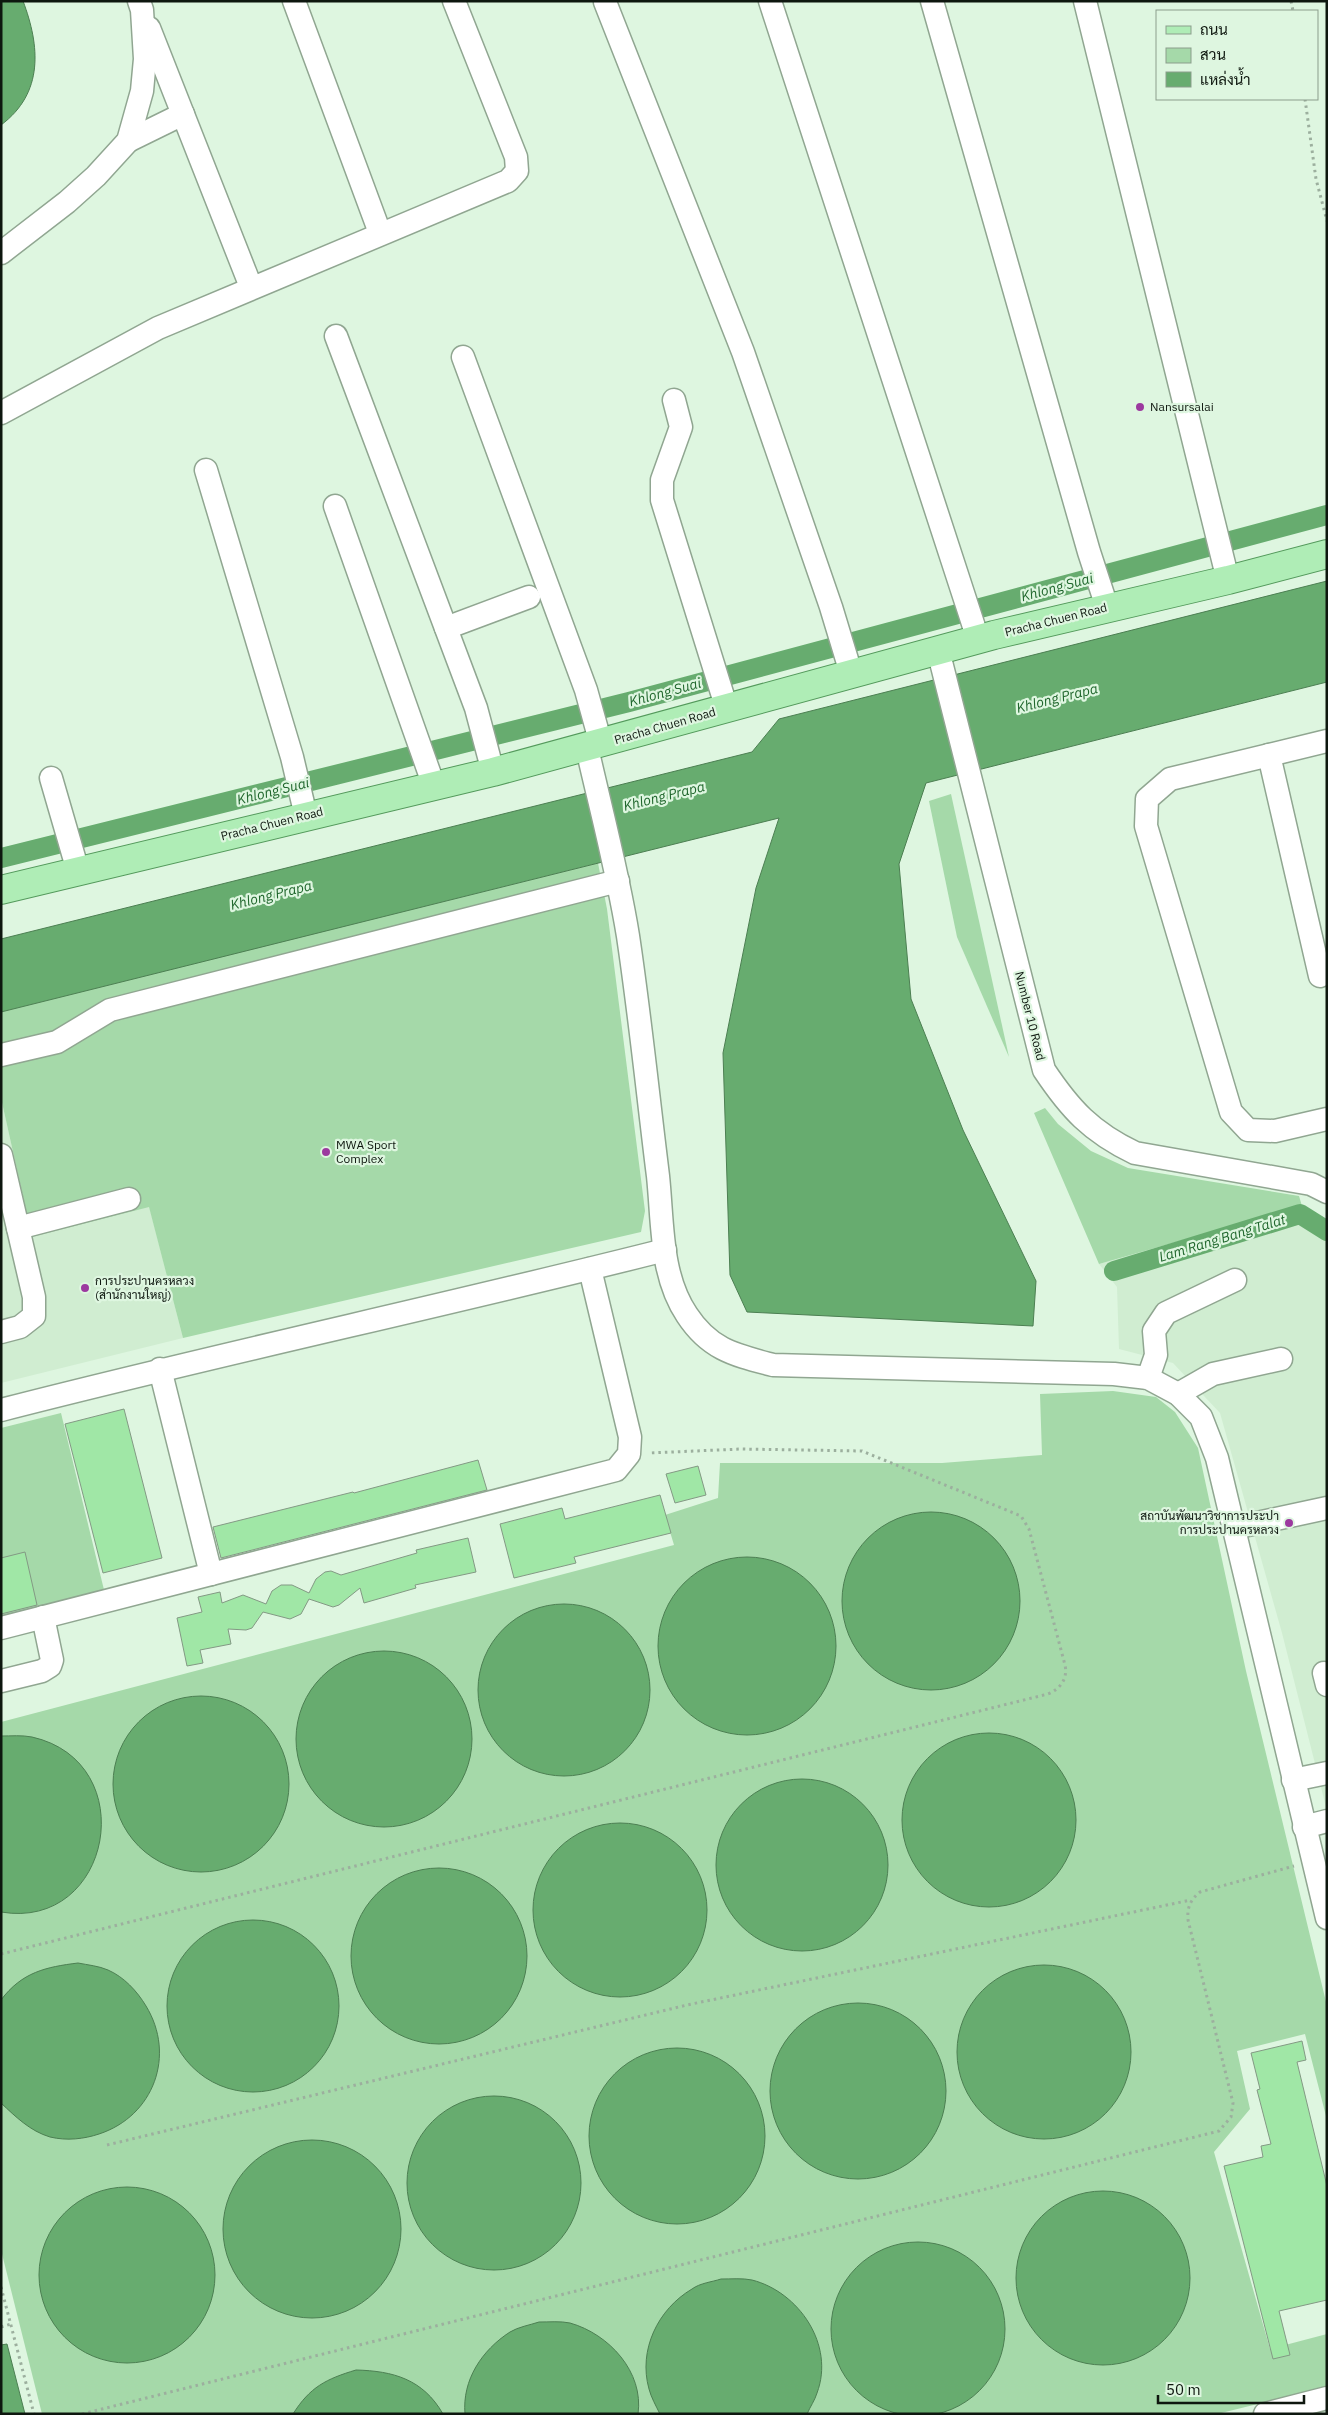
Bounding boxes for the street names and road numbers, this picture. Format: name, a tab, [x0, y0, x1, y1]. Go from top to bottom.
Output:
street label: Pracha Chuen Road	[1003, 600, 1109, 639]
street label: Pracha Chuen Road	[612, 704, 717, 747]
street label: Pracha Chuen Road	[219, 804, 325, 843]
street label: Number 10 Road	[1012, 970, 1049, 1062]

